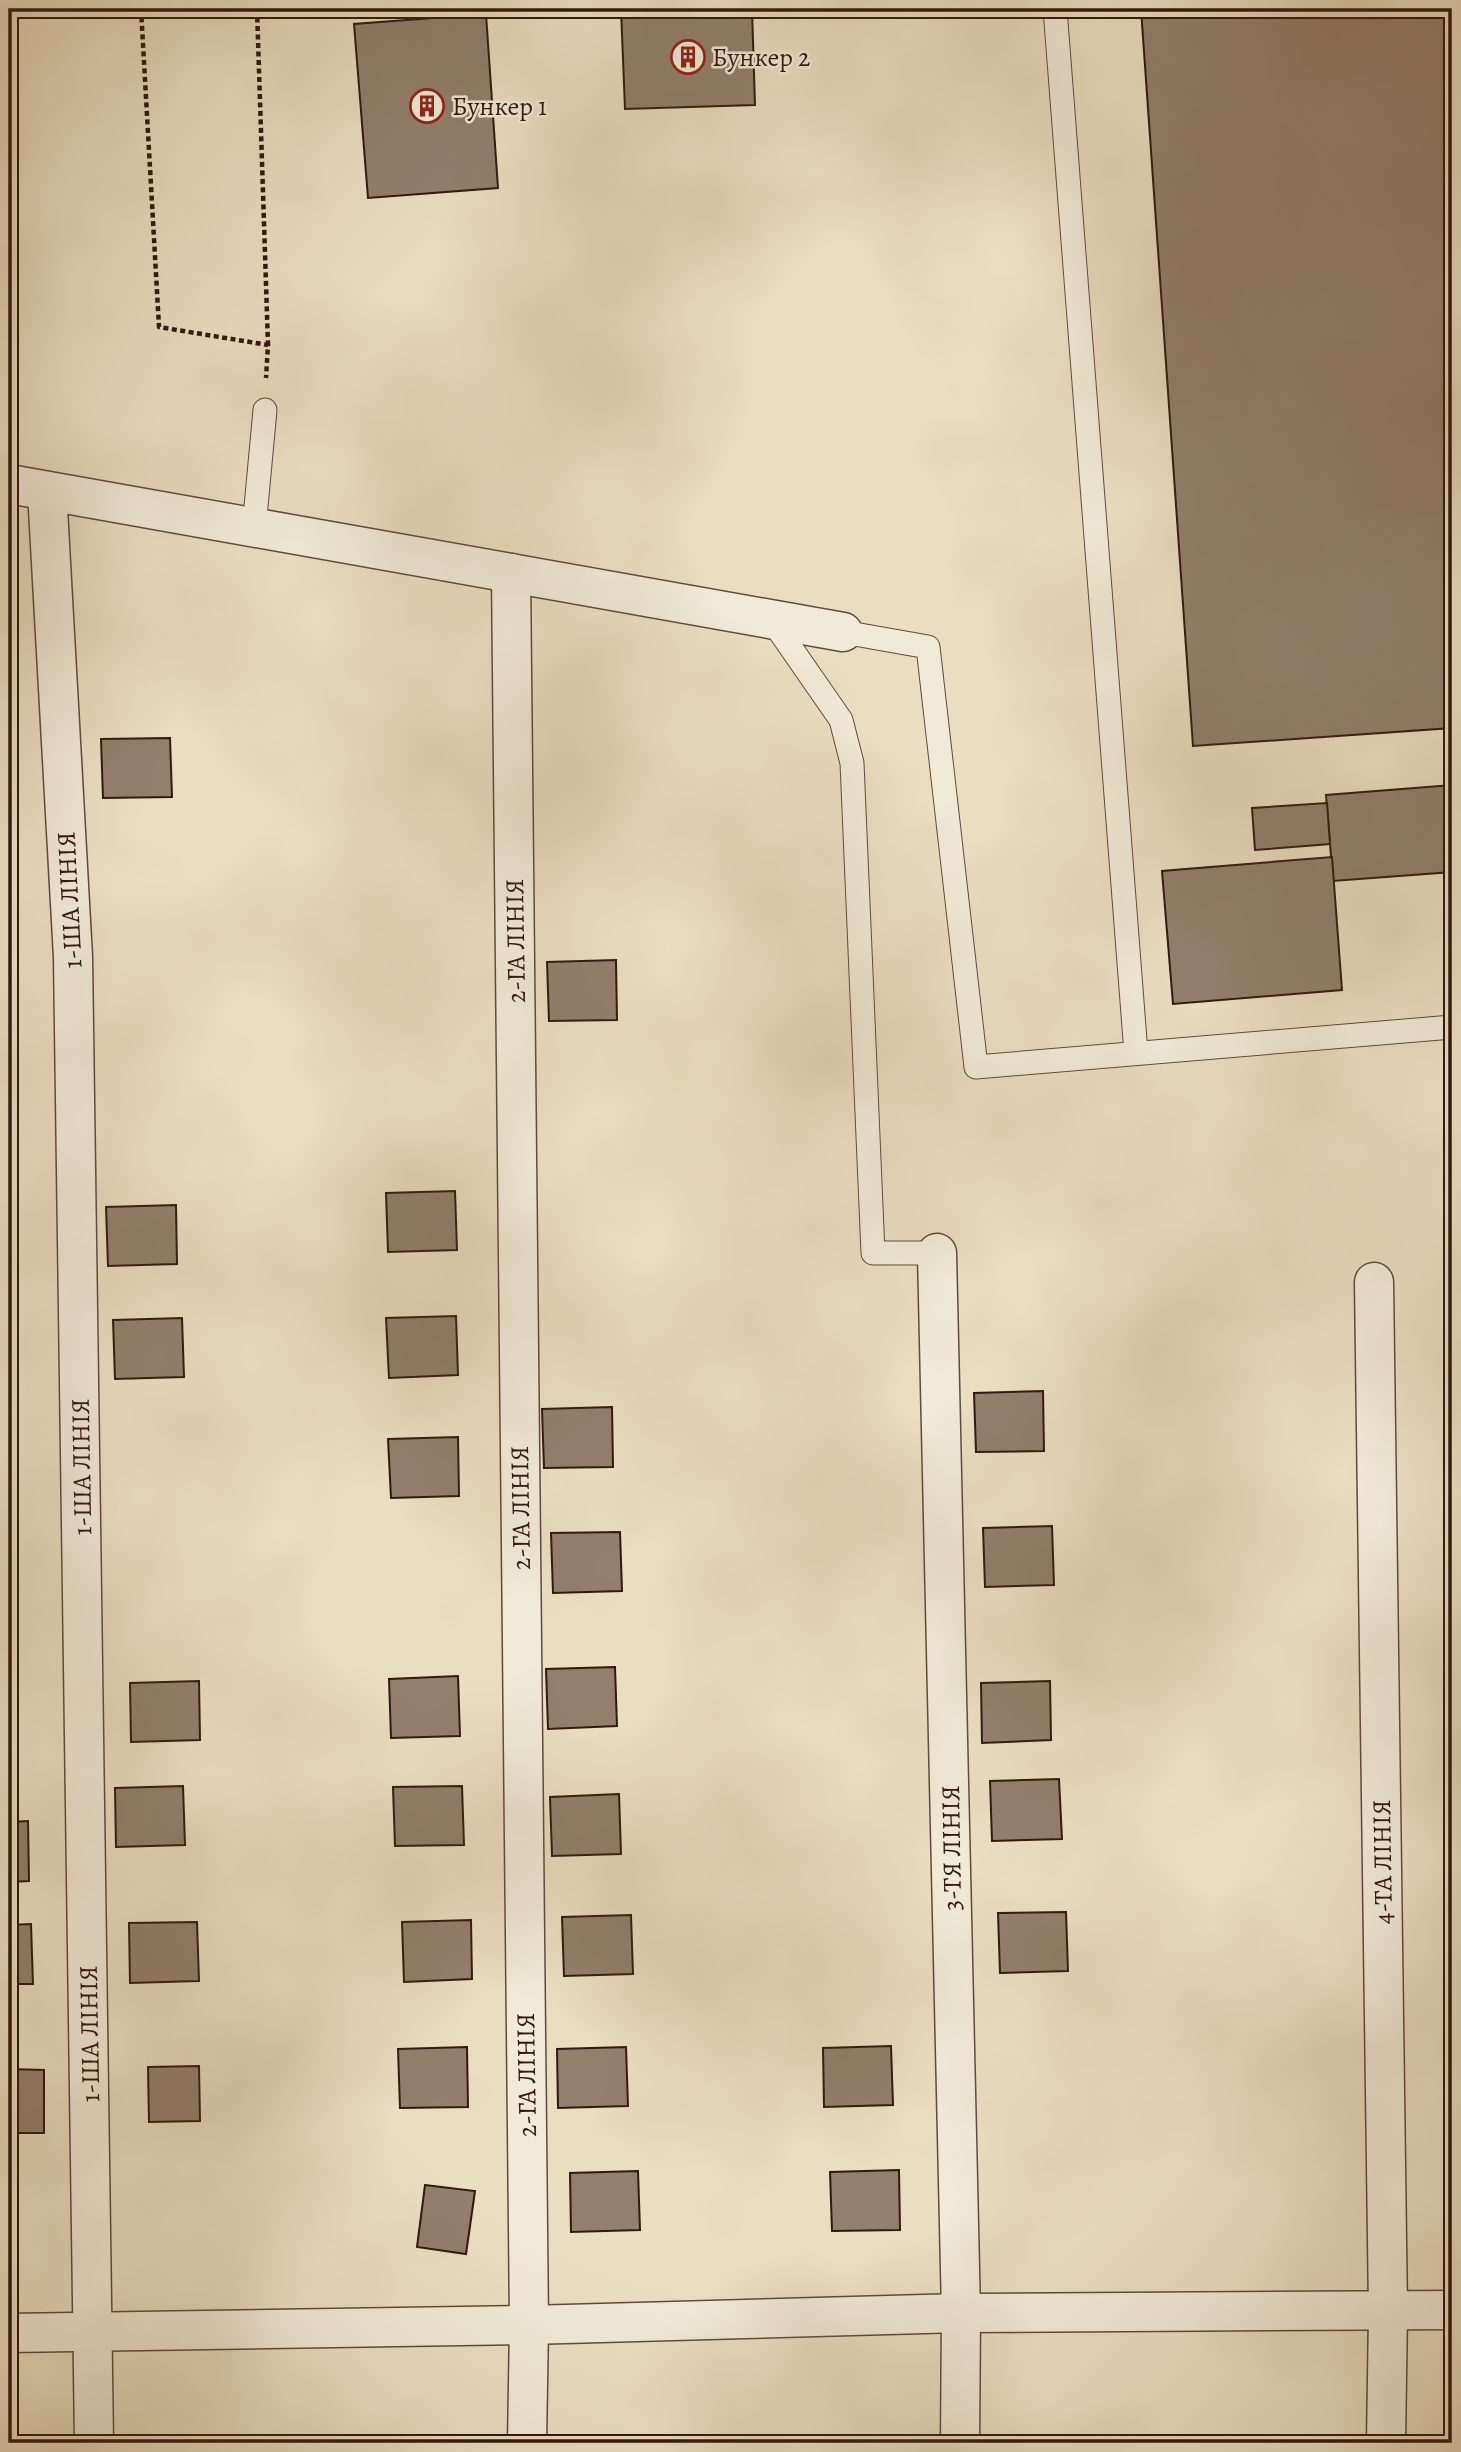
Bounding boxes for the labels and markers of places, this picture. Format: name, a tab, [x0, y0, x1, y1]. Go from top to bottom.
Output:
building icon: Бункер 2	[669, 38, 707, 76]
place label: Бункер 2	[712, 40, 810, 75]
building icon: Бункер 1	[408, 87, 446, 125]
place label: Бункер 1	[452, 89, 547, 124]

